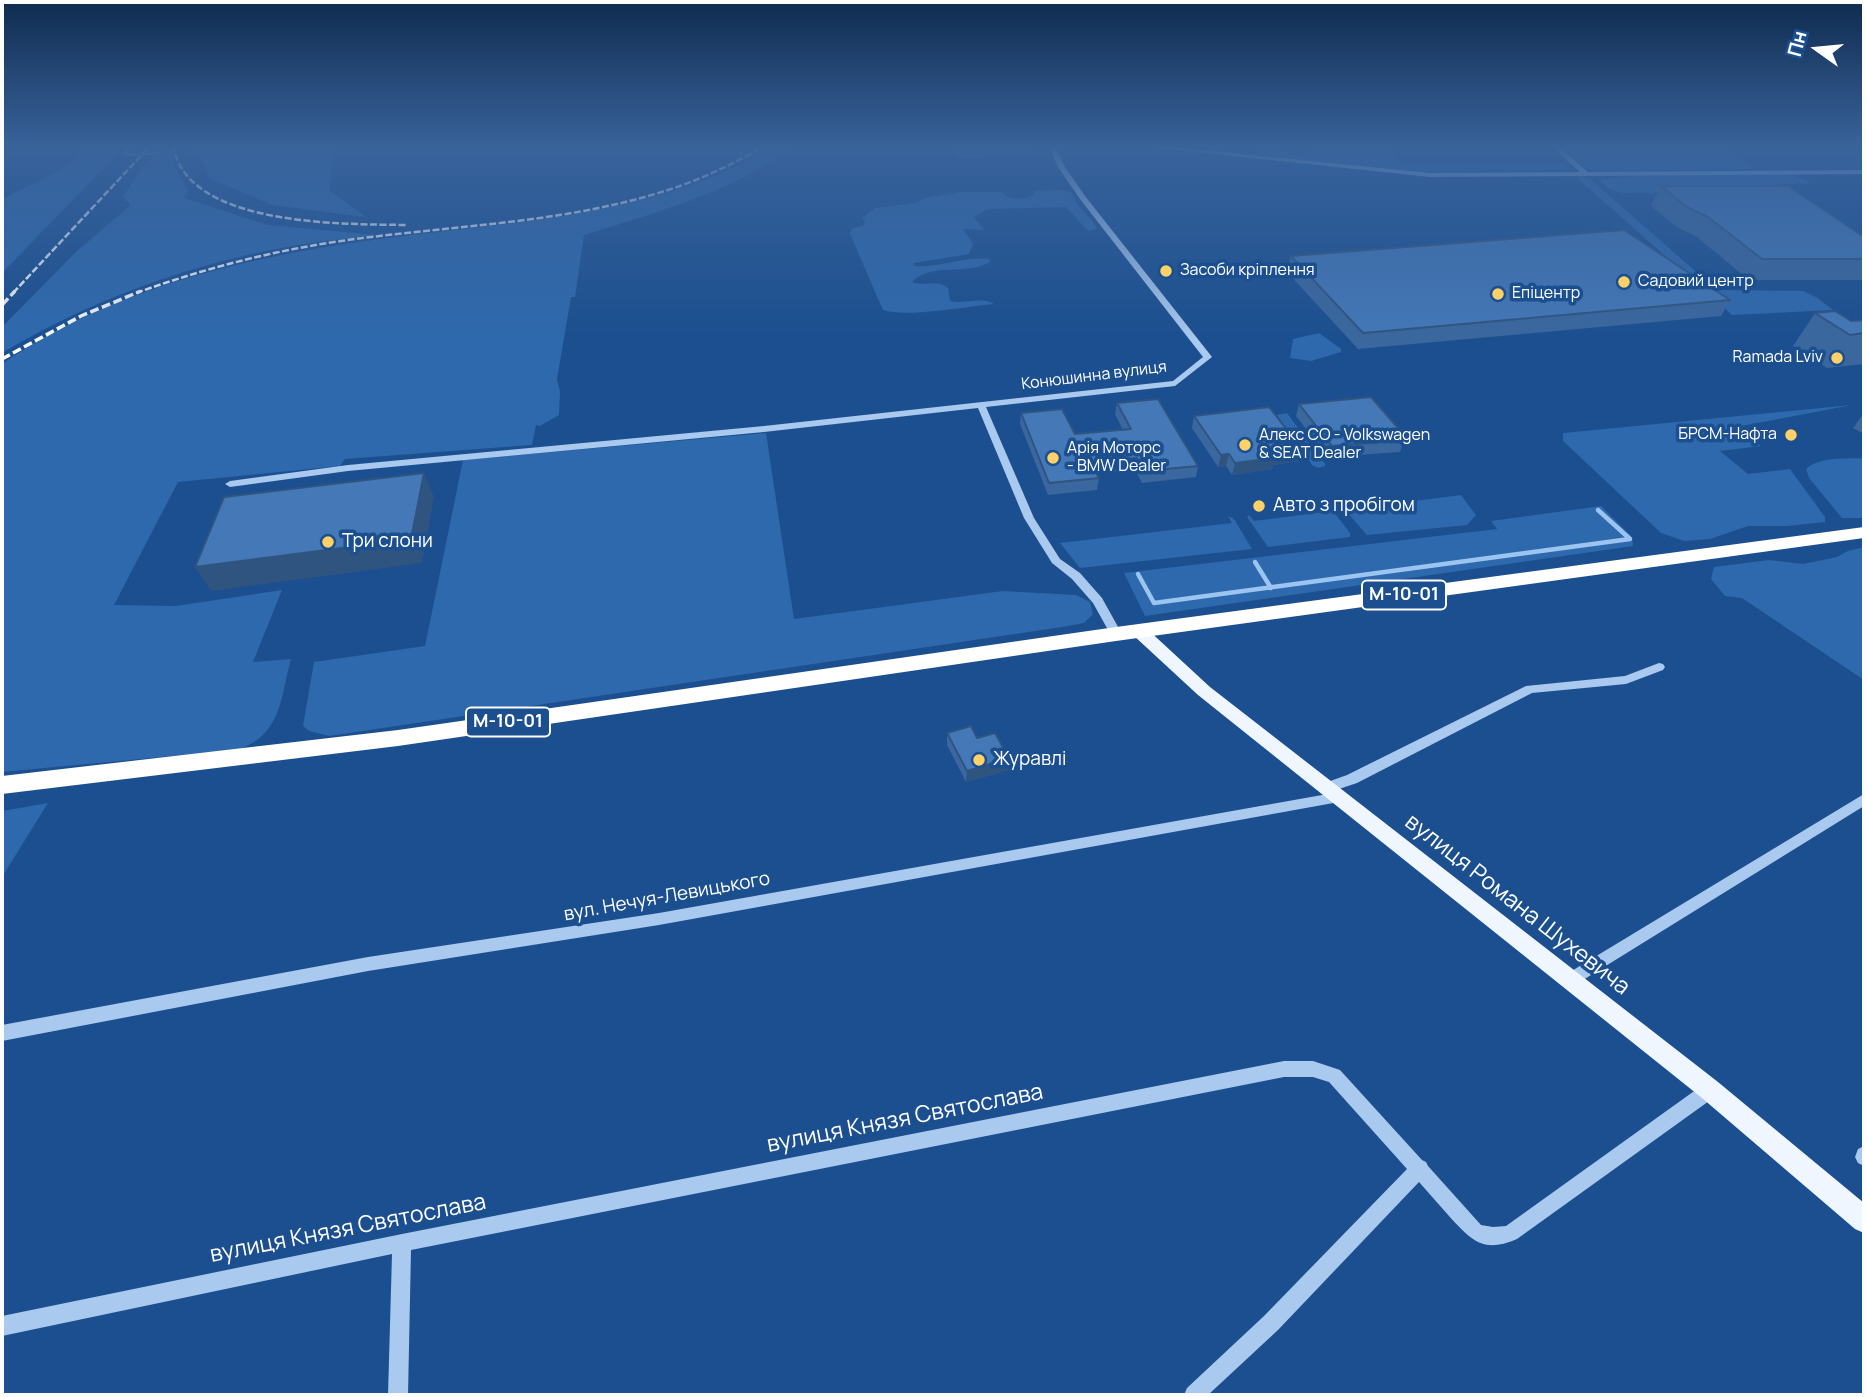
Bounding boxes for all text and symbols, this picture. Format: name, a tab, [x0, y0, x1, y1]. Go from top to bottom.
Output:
north arrow	[1782, 14, 1852, 84]
text: Пн	[1781, 28, 1813, 59]
place label: Засоби кріплення	[1180, 261, 1315, 281]
marker: Засоби кріплення	[1158, 263, 1174, 279]
place label: Садовий центр	[1638, 272, 1754, 292]
marker: Садовий центр	[1616, 274, 1632, 290]
place label: Епіцентр	[1512, 284, 1580, 304]
marker: Епіцентр	[1490, 286, 1506, 302]
place label: Ramada Lviv	[1732, 348, 1823, 368]
marker: Ramada Lviv	[1829, 350, 1845, 366]
street label: Конюшинна вулиця	[1020, 358, 1168, 394]
place label: БРСМ-Нафта	[1678, 425, 1777, 445]
place label: Алекс CO - Volkswagen & SEAT Dealer	[1259, 426, 1430, 464]
marker: БРСМ-Нафта	[1783, 427, 1799, 443]
marker: Алекс CO - Volkswagen & SEAT Dealer	[1237, 437, 1253, 453]
place label: Арія Моторс - BMW Dealer	[1067, 439, 1166, 477]
marker: Арія Моторс - BMW Dealer	[1045, 450, 1061, 466]
place label: Авто з пробігом	[1273, 495, 1415, 517]
marker: Авто з пробігом	[1251, 498, 1267, 514]
place label: Три слони	[342, 531, 433, 553]
marker: Три слони	[320, 534, 336, 550]
road number: М-10-01	[1362, 580, 1446, 610]
road number: М-10-01	[466, 708, 550, 736]
place label: Журавлі	[993, 749, 1066, 771]
marker: Журавлі	[971, 752, 987, 768]
street label: вулиця Романа Шухевича	[1399, 809, 1635, 1001]
street label: вул. Нечуя-Левицького	[562, 868, 772, 926]
street label: вулиця Князя Святослава	[765, 1079, 1045, 1159]
street label: вулиця Князя Святослава	[208, 1189, 488, 1269]

